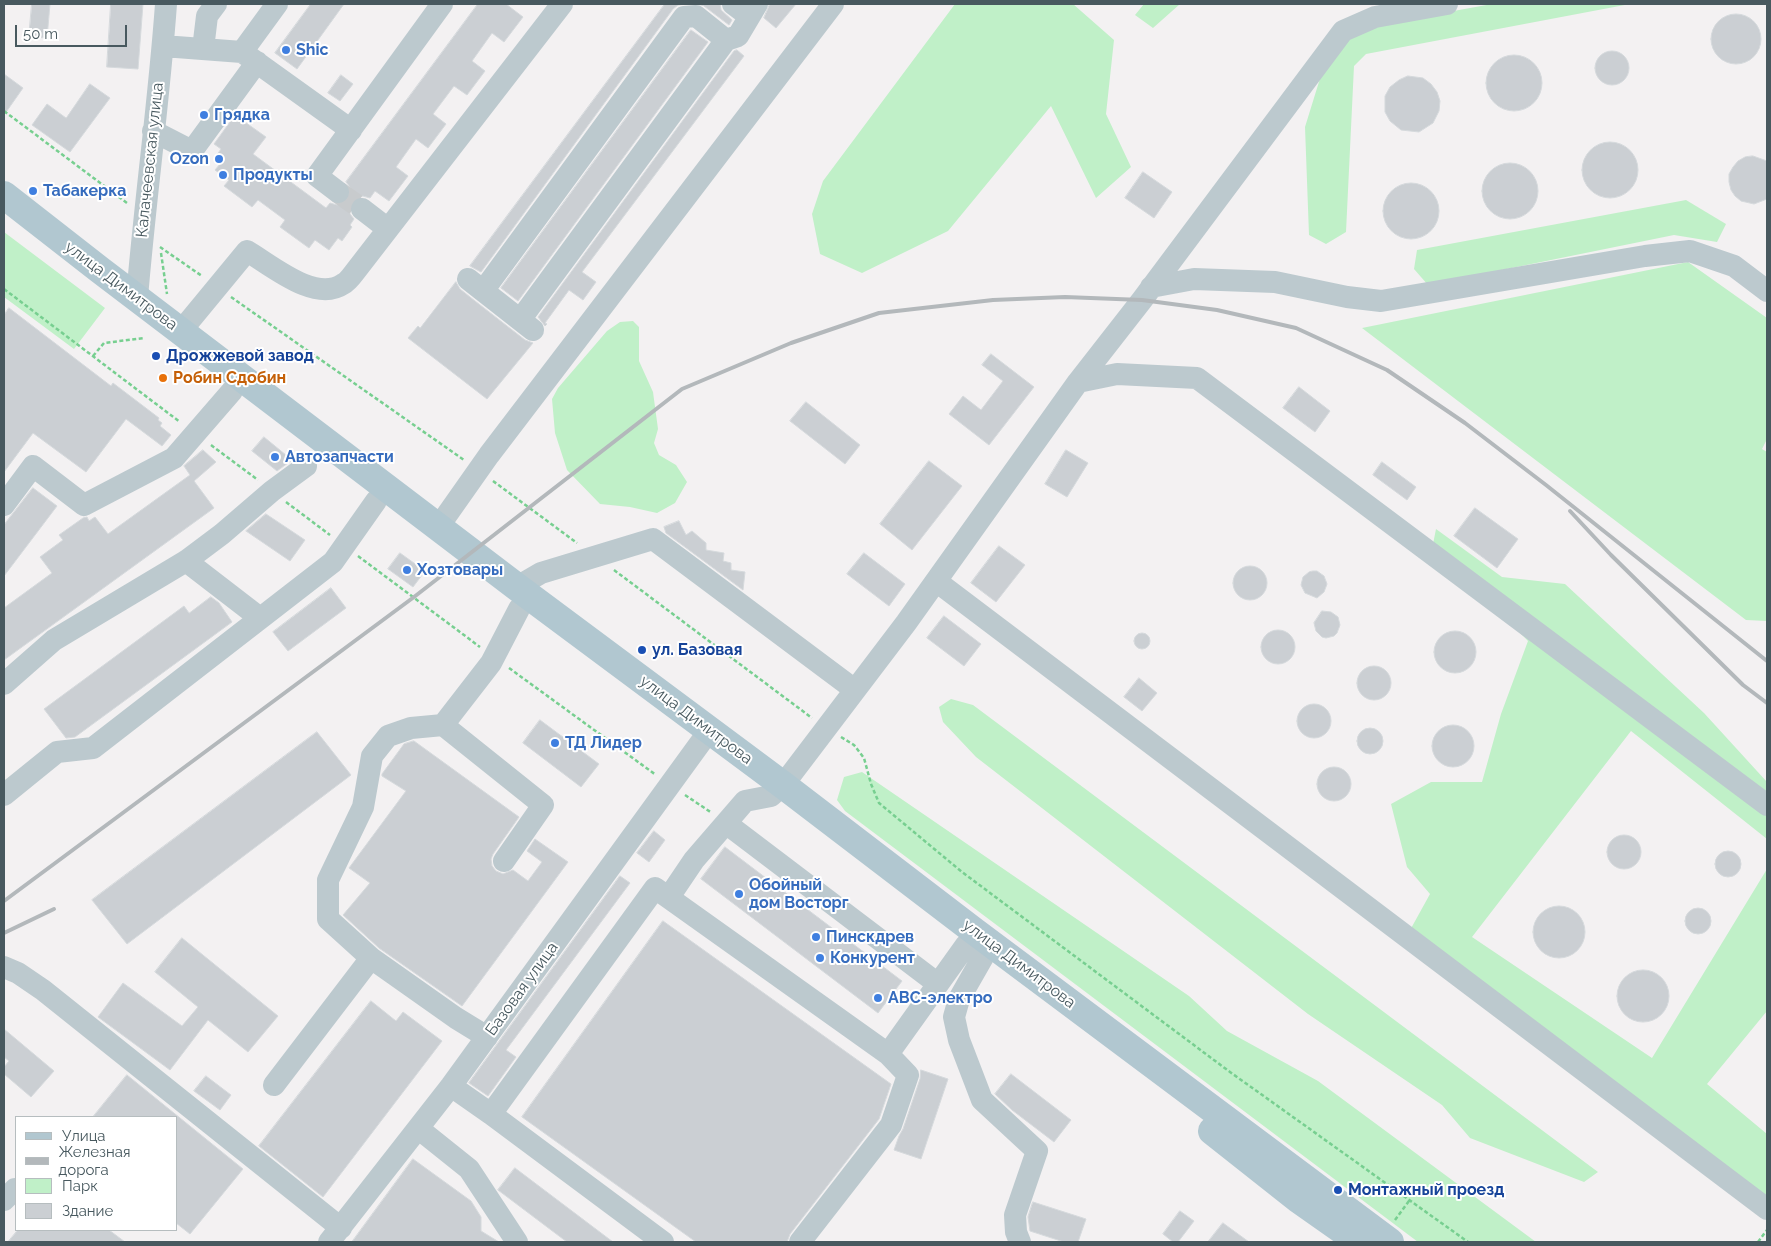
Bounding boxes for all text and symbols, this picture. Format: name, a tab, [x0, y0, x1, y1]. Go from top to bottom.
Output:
scale bar	[18, 15, 130, 47]
text: 50 m	[23, 25, 58, 43]
place label: Shic	[296, 40, 329, 60]
marker: Shic	[280, 44, 292, 56]
street label: Калачеевская улица	[132, 82, 168, 238]
place label: Грядка	[214, 105, 270, 125]
marker: Грядка	[198, 109, 210, 121]
place label: Ozon	[170, 149, 209, 169]
marker: Ozon	[213, 153, 225, 165]
place label: Продукты	[233, 165, 313, 185]
marker: Продукты	[217, 169, 229, 181]
place label: Табакерка	[43, 181, 126, 201]
marker: Табакерка	[27, 185, 39, 197]
street label: улица Димитрова	[61, 237, 181, 335]
place label: Дрожжевой завод	[166, 346, 314, 366]
marker: Дрожжевой завод	[150, 350, 162, 362]
place label: Робин Сдобин	[173, 368, 286, 388]
marker: Робин Сдобин	[157, 372, 169, 384]
place label: Автозапчасти	[285, 447, 394, 467]
marker: Автозапчасти	[269, 451, 281, 463]
place label: Хозтовары	[417, 560, 503, 580]
marker: Хозтовары	[401, 564, 413, 576]
place label: ул. Базовая	[652, 640, 742, 660]
marker: ул. Базовая	[636, 644, 648, 656]
street label: улица Димитрова	[636, 671, 756, 769]
place label: ТД Лидер	[565, 733, 642, 753]
marker: ТД Лидер	[549, 737, 561, 749]
place label: Обойный дом Восторг	[749, 875, 849, 913]
marker: Обойный дом Восторг	[733, 888, 745, 900]
street label: улица Димитрова	[959, 915, 1079, 1013]
place label: Пинскдрев	[826, 927, 914, 947]
marker: Пинскдрев	[810, 931, 822, 943]
street label: Базовая улица	[482, 938, 562, 1040]
place label: Конкурент	[830, 948, 915, 968]
marker: Конкурент	[814, 952, 826, 964]
place label: АВС-электро	[888, 988, 993, 1008]
marker: АВС-электро	[872, 992, 884, 1004]
legend	[15, 1116, 178, 1231]
text: Улица	[62, 1127, 106, 1145]
text: Железная дорога	[59, 1143, 131, 1179]
text: Парк	[62, 1177, 98, 1195]
place label: Монтажный проезд	[1348, 1180, 1504, 1200]
marker: Монтажный проезд	[1332, 1184, 1344, 1196]
text: Здание	[62, 1202, 113, 1220]

